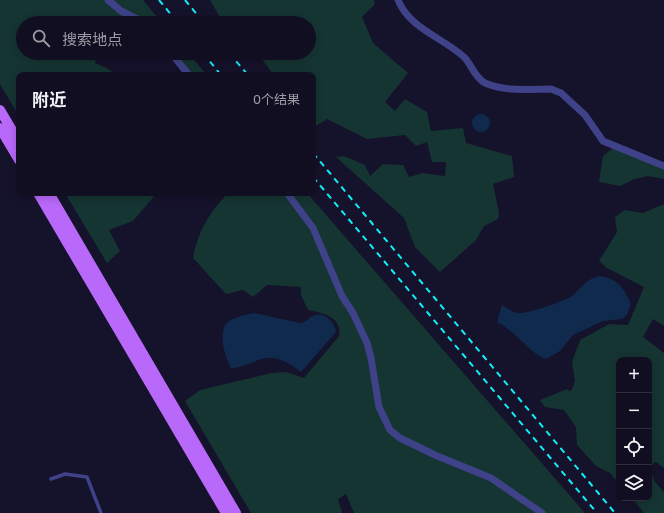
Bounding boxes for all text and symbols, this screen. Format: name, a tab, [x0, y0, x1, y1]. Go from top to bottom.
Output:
search box	[16, 16, 316, 60]
icon: search	[30, 27, 52, 49]
text: 搜索地点	[62, 30, 122, 48]
text: 附近	[32, 89, 66, 110]
text: 0个结果	[253, 91, 300, 107]
map controls	[616, 357, 652, 501]
button: +	[616, 357, 652, 393]
button: −	[616, 393, 652, 429]
button: locate	[616, 429, 652, 465]
button: layers	[616, 465, 652, 501]

